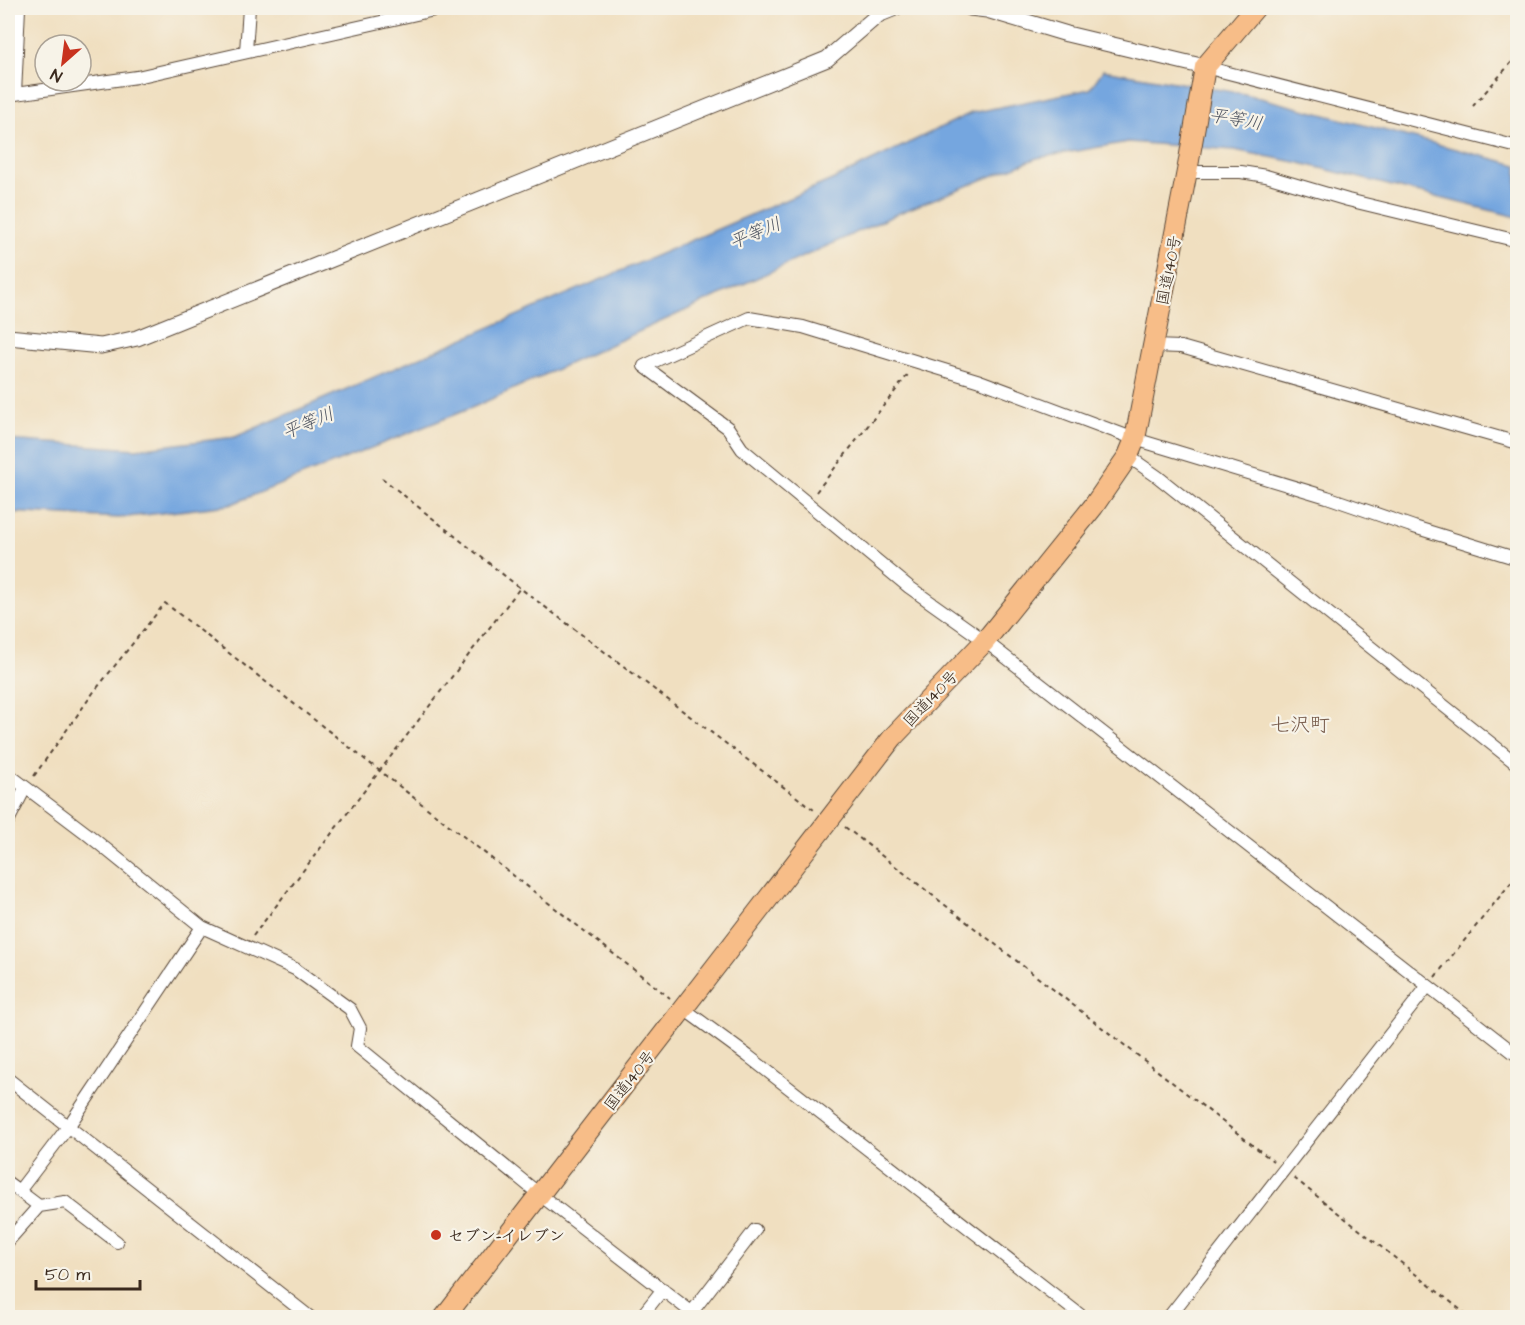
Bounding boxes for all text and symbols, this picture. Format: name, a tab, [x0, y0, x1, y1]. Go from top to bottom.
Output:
north arrow	[33, 33, 93, 93]
text: N	[47, 63, 66, 87]
water label: 平等川	[1207, 102, 1265, 136]
water label: 平等川	[725, 211, 785, 256]
street label: 国道140号	[1151, 233, 1187, 307]
water label: 平等川	[278, 401, 338, 446]
street label: 国道140号	[898, 665, 963, 732]
district label: 七沢町	[1270, 711, 1330, 739]
street label: 国道140号	[599, 1046, 660, 1115]
place label: セブン-イレブン	[448, 1225, 565, 1247]
marker: セブン-イレブン	[429, 1228, 443, 1242]
scale bar	[36, 1253, 140, 1291]
text: 50 m	[45, 1262, 90, 1287]

